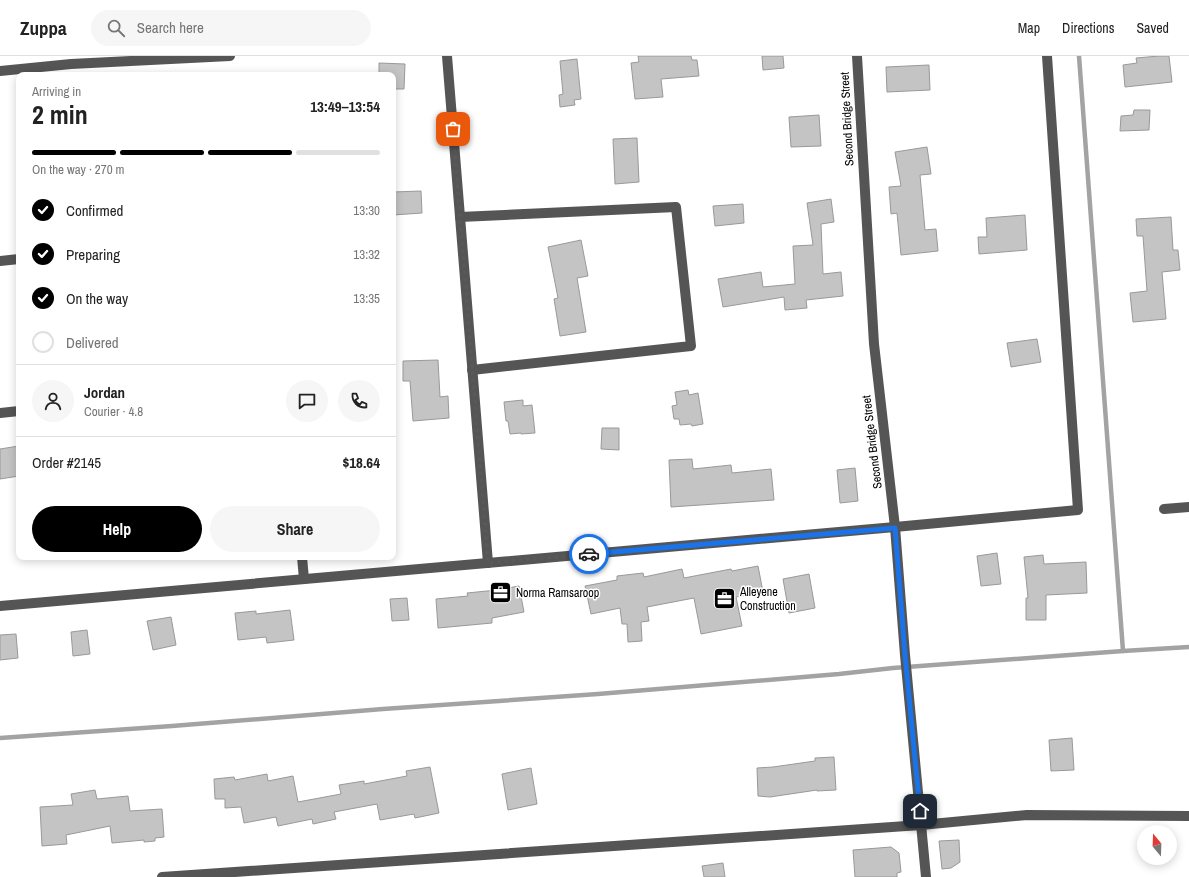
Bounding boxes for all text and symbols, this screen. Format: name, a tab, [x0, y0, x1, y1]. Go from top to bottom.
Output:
search box	[91, 10, 371, 46]
text: Zuppa	[20, 15, 67, 41]
icon: search	[105, 17, 127, 39]
text: Search here	[137, 17, 204, 38]
text: Map	[1018, 19, 1040, 37]
text: Directions	[1062, 19, 1114, 37]
text: Saved	[1136, 19, 1169, 37]
street label: Second Bridge Street	[837, 71, 857, 166]
text: Arriving in	[32, 83, 81, 100]
text: 13:49–13:54	[310, 96, 380, 117]
text: 2 min	[32, 97, 88, 132]
pin	[436, 112, 470, 146]
icon: bag	[442, 118, 464, 140]
text: On the way · 270 m	[32, 161, 124, 178]
icon: check	[32, 199, 54, 221]
text: Confirmed	[66, 200, 123, 221]
text: 13:30	[353, 202, 380, 219]
icon: check	[32, 243, 54, 265]
text: Preparing	[66, 244, 120, 265]
text: 13:32	[353, 246, 380, 263]
icon: check	[32, 287, 54, 309]
text: On the way	[66, 288, 128, 309]
text: 13:35	[353, 290, 380, 307]
text: Delivered	[66, 332, 119, 353]
button: person	[32, 380, 74, 422]
button: chat	[286, 380, 328, 422]
button: phone	[338, 380, 380, 422]
text: Jordan	[84, 382, 125, 403]
street label: Second Bridge Street	[858, 394, 886, 490]
text: Courier · 4.8	[84, 403, 143, 420]
text: Order #2145	[32, 452, 101, 473]
text: $18.64	[342, 452, 380, 473]
button: Help	[32, 506, 202, 552]
button: Share	[210, 506, 380, 552]
courier	[569, 534, 609, 574]
icon: car	[578, 543, 600, 565]
office icon: Norma Ramsaroop	[487, 580, 513, 606]
place label: Alleyene Construction	[739, 584, 796, 614]
place label: Norma Ramsaroop	[516, 585, 599, 601]
office icon: Alleyene Construction	[712, 586, 738, 612]
pin	[903, 794, 937, 828]
icon: home	[909, 800, 931, 822]
north arrow	[1137, 825, 1177, 865]
map controls	[1137, 825, 1177, 865]

